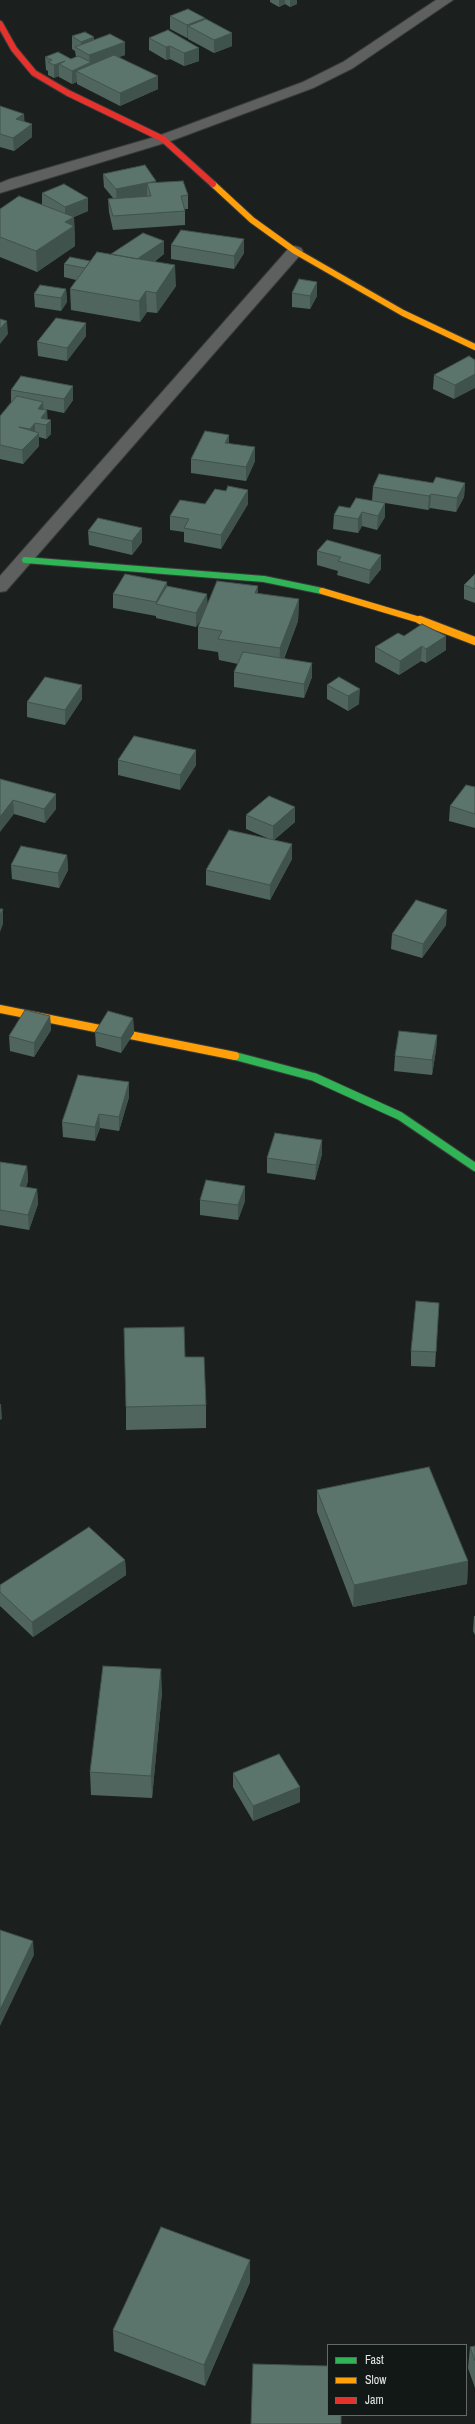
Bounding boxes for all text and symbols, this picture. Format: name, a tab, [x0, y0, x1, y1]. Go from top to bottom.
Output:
legend	[327, 2344, 467, 2416]
text: Fast	[365, 2352, 384, 2368]
text: Slow	[365, 2372, 386, 2388]
text: Jam	[365, 2392, 384, 2408]

